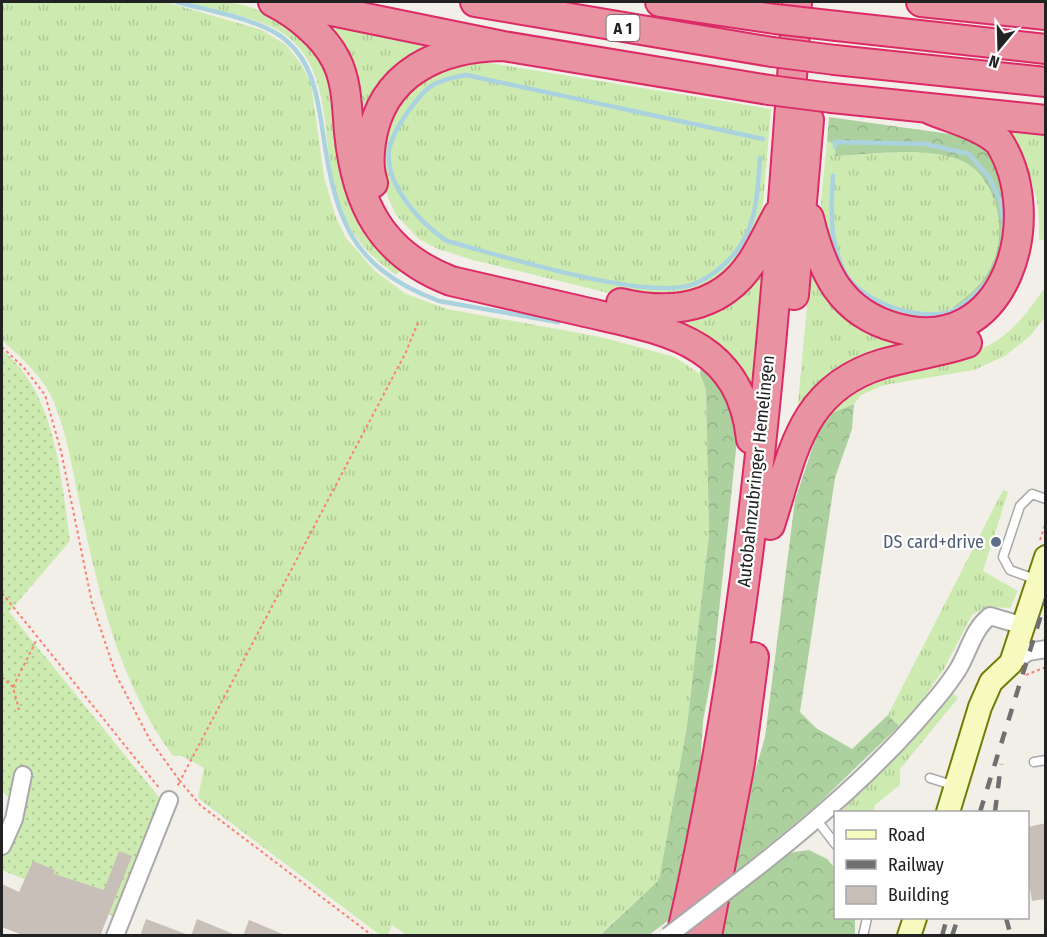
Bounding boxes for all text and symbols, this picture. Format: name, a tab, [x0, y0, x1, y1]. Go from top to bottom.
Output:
road number: A 1	[606, 15, 640, 41]
north arrow	[969, 18, 1029, 78]
text: N	[987, 51, 1002, 72]
street label: Autobahnzubringer Hemelingen	[733, 354, 779, 588]
place label: DS card+drive	[883, 531, 984, 553]
marker: DS card+drive	[989, 535, 1003, 549]
legend	[834, 811, 1029, 919]
text: Road	[888, 824, 925, 846]
text: Railway	[888, 854, 944, 876]
text: Building	[888, 884, 949, 906]

